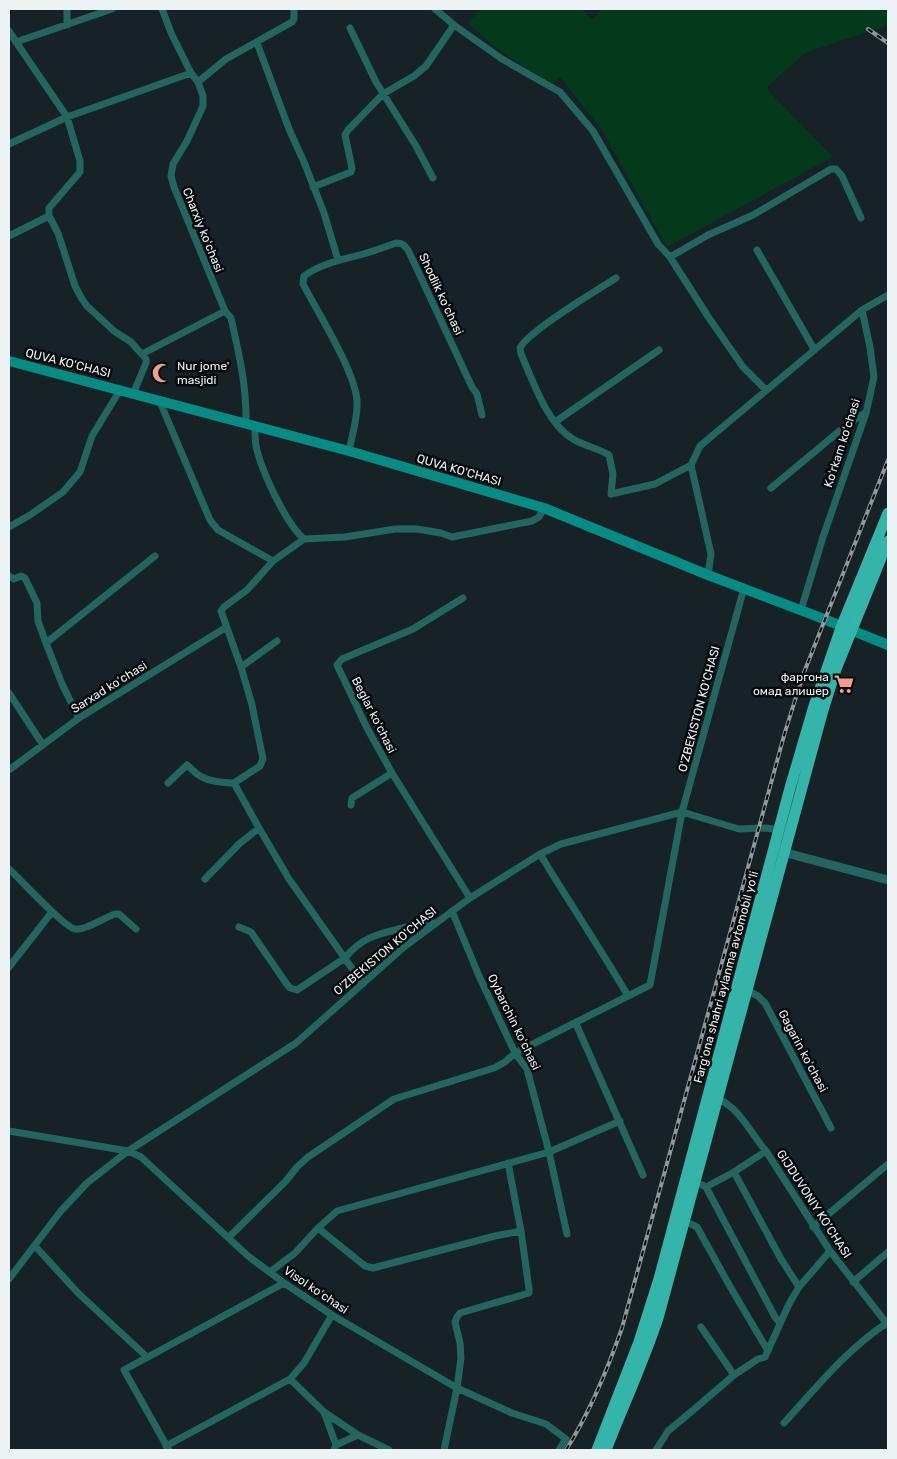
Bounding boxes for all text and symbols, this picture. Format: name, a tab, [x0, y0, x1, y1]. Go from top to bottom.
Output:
street label: Charxiy koʻchasi	[180, 186, 226, 274]
street label: Shodlik koʻchasi	[416, 251, 466, 337]
street label: QUVA KO'CHASI	[24, 346, 112, 380]
place label: Nur jome' masjidi	[177, 359, 229, 387]
mosque icon: Nur jome' masjidi	[151, 362, 173, 384]
street label: Koʻrkam koʻchasi	[821, 397, 863, 489]
street label: QUVA KO'CHASI	[415, 451, 503, 489]
street label: O'ZBEKISTON KO'CHASI	[675, 644, 723, 774]
street label: Sarxad koʻchasi	[68, 658, 150, 716]
place label: фаргона омад алишер	[753, 670, 829, 698]
supermarket icon: фаргона омад алишер	[833, 673, 855, 695]
street label: Beglar koʻchasi	[349, 675, 399, 756]
street label: Fargʻona shahri aylanma avtomobil yoʻli	[691, 869, 761, 1085]
street label: O'ZBEKISTON KO'CHASI	[331, 904, 439, 998]
street label: Oybarchin koʻchasi	[485, 972, 543, 1072]
street label: Gagarin koʻchasi	[775, 1007, 831, 1095]
street label: GIJDUVONIY KO'CHASI	[774, 1147, 854, 1261]
street label: Visol koʻchasi	[281, 1263, 351, 1317]

